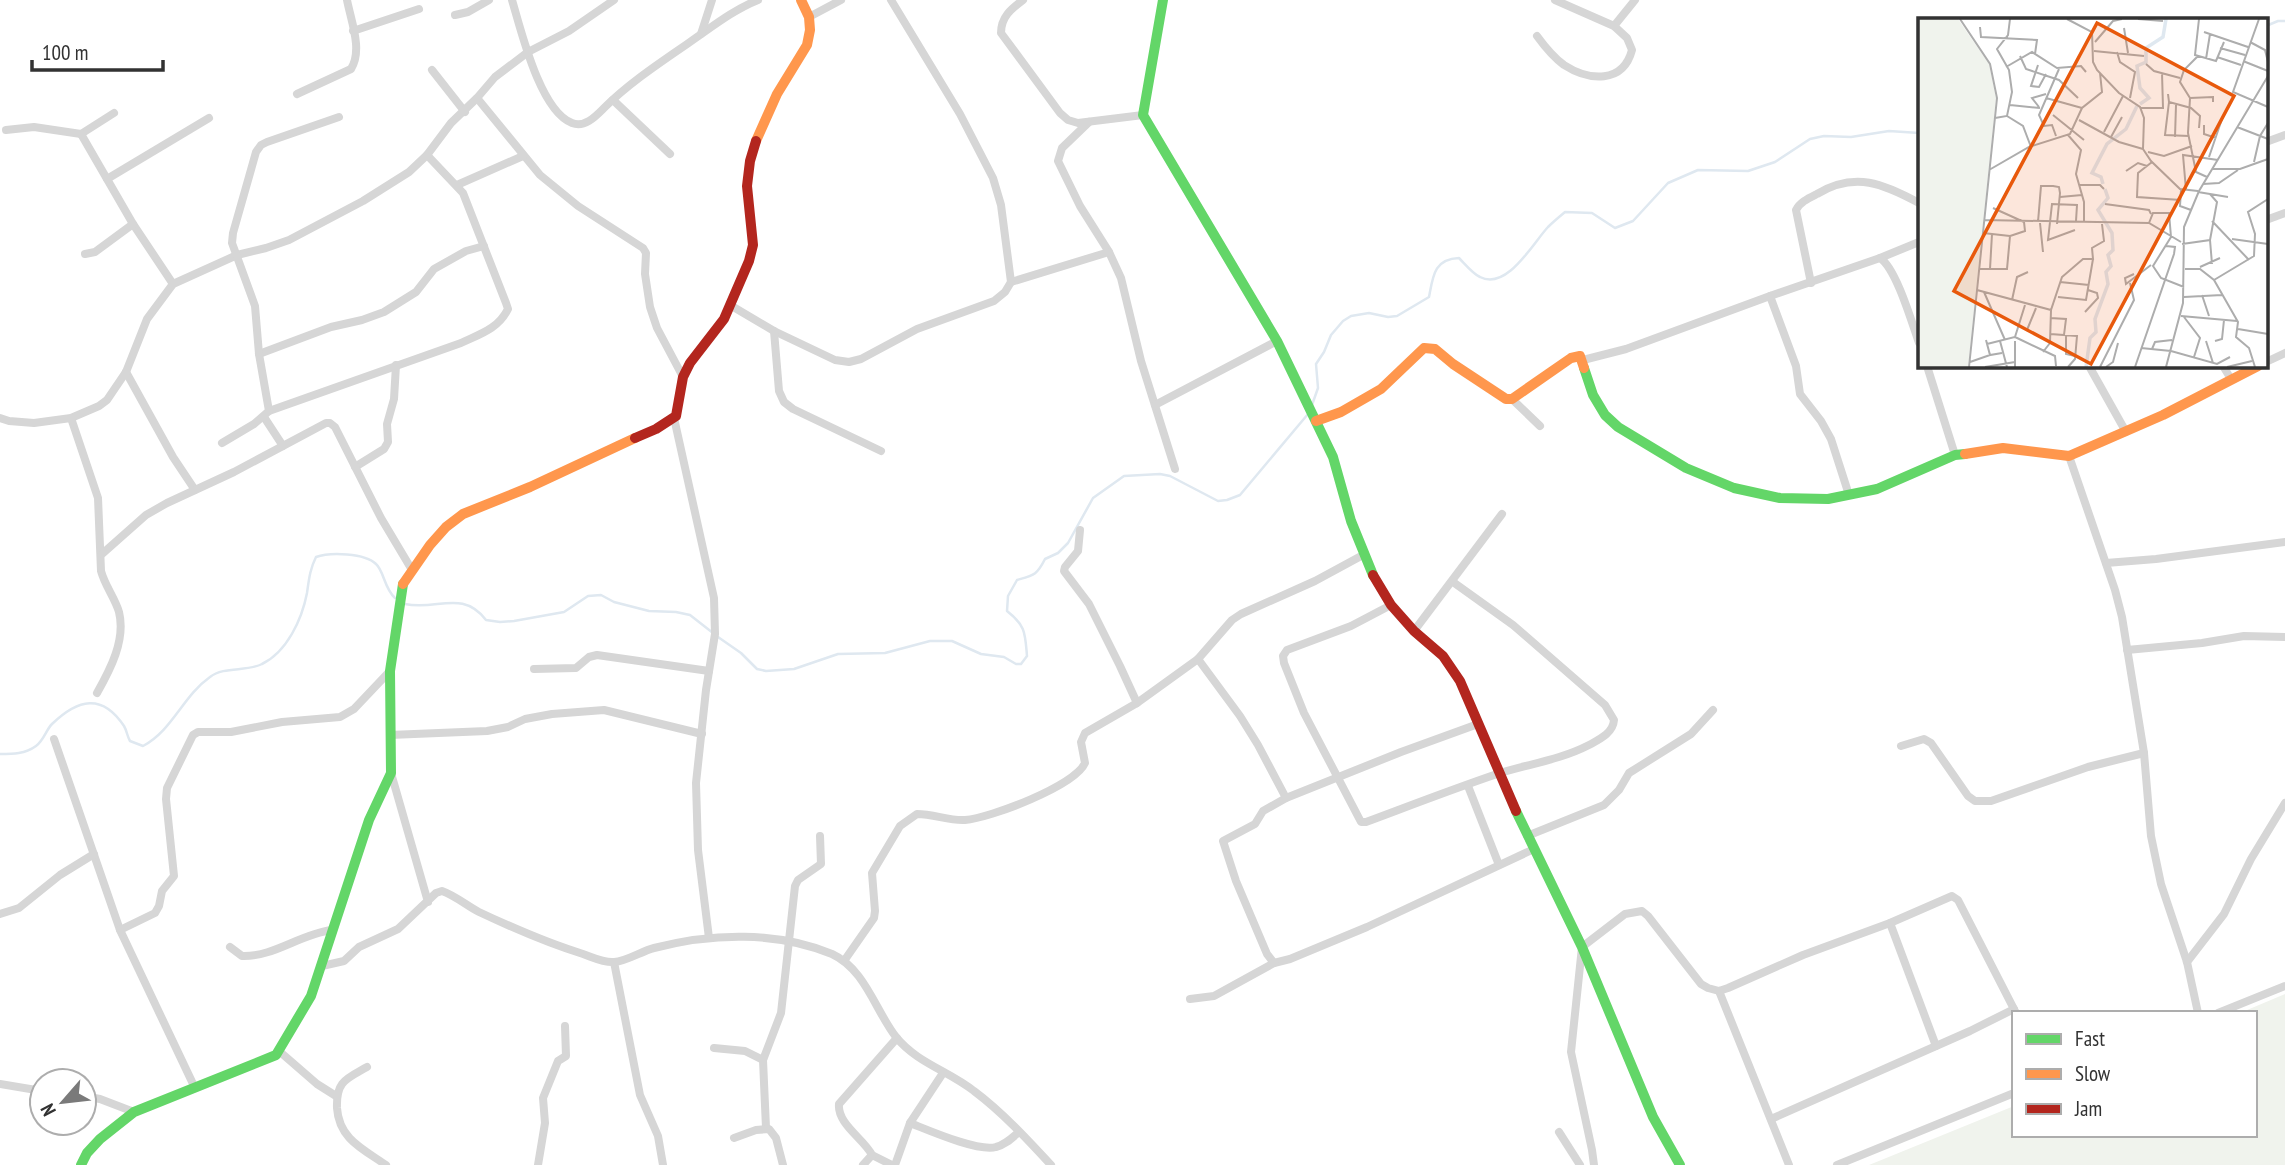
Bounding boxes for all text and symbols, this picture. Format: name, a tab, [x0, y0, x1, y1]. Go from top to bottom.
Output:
inset map	[1918, 18, 2268, 368]
scale bar	[32, 28, 163, 72]
text: 100 m	[42, 39, 88, 66]
legend	[2012, 1011, 2257, 1137]
text: Fast	[2075, 1025, 2105, 1052]
text: Slow	[2075, 1060, 2111, 1087]
north arrow	[28, 1067, 98, 1137]
text: Jam	[2074, 1095, 2102, 1122]
text: N	[35, 1100, 61, 1120]

